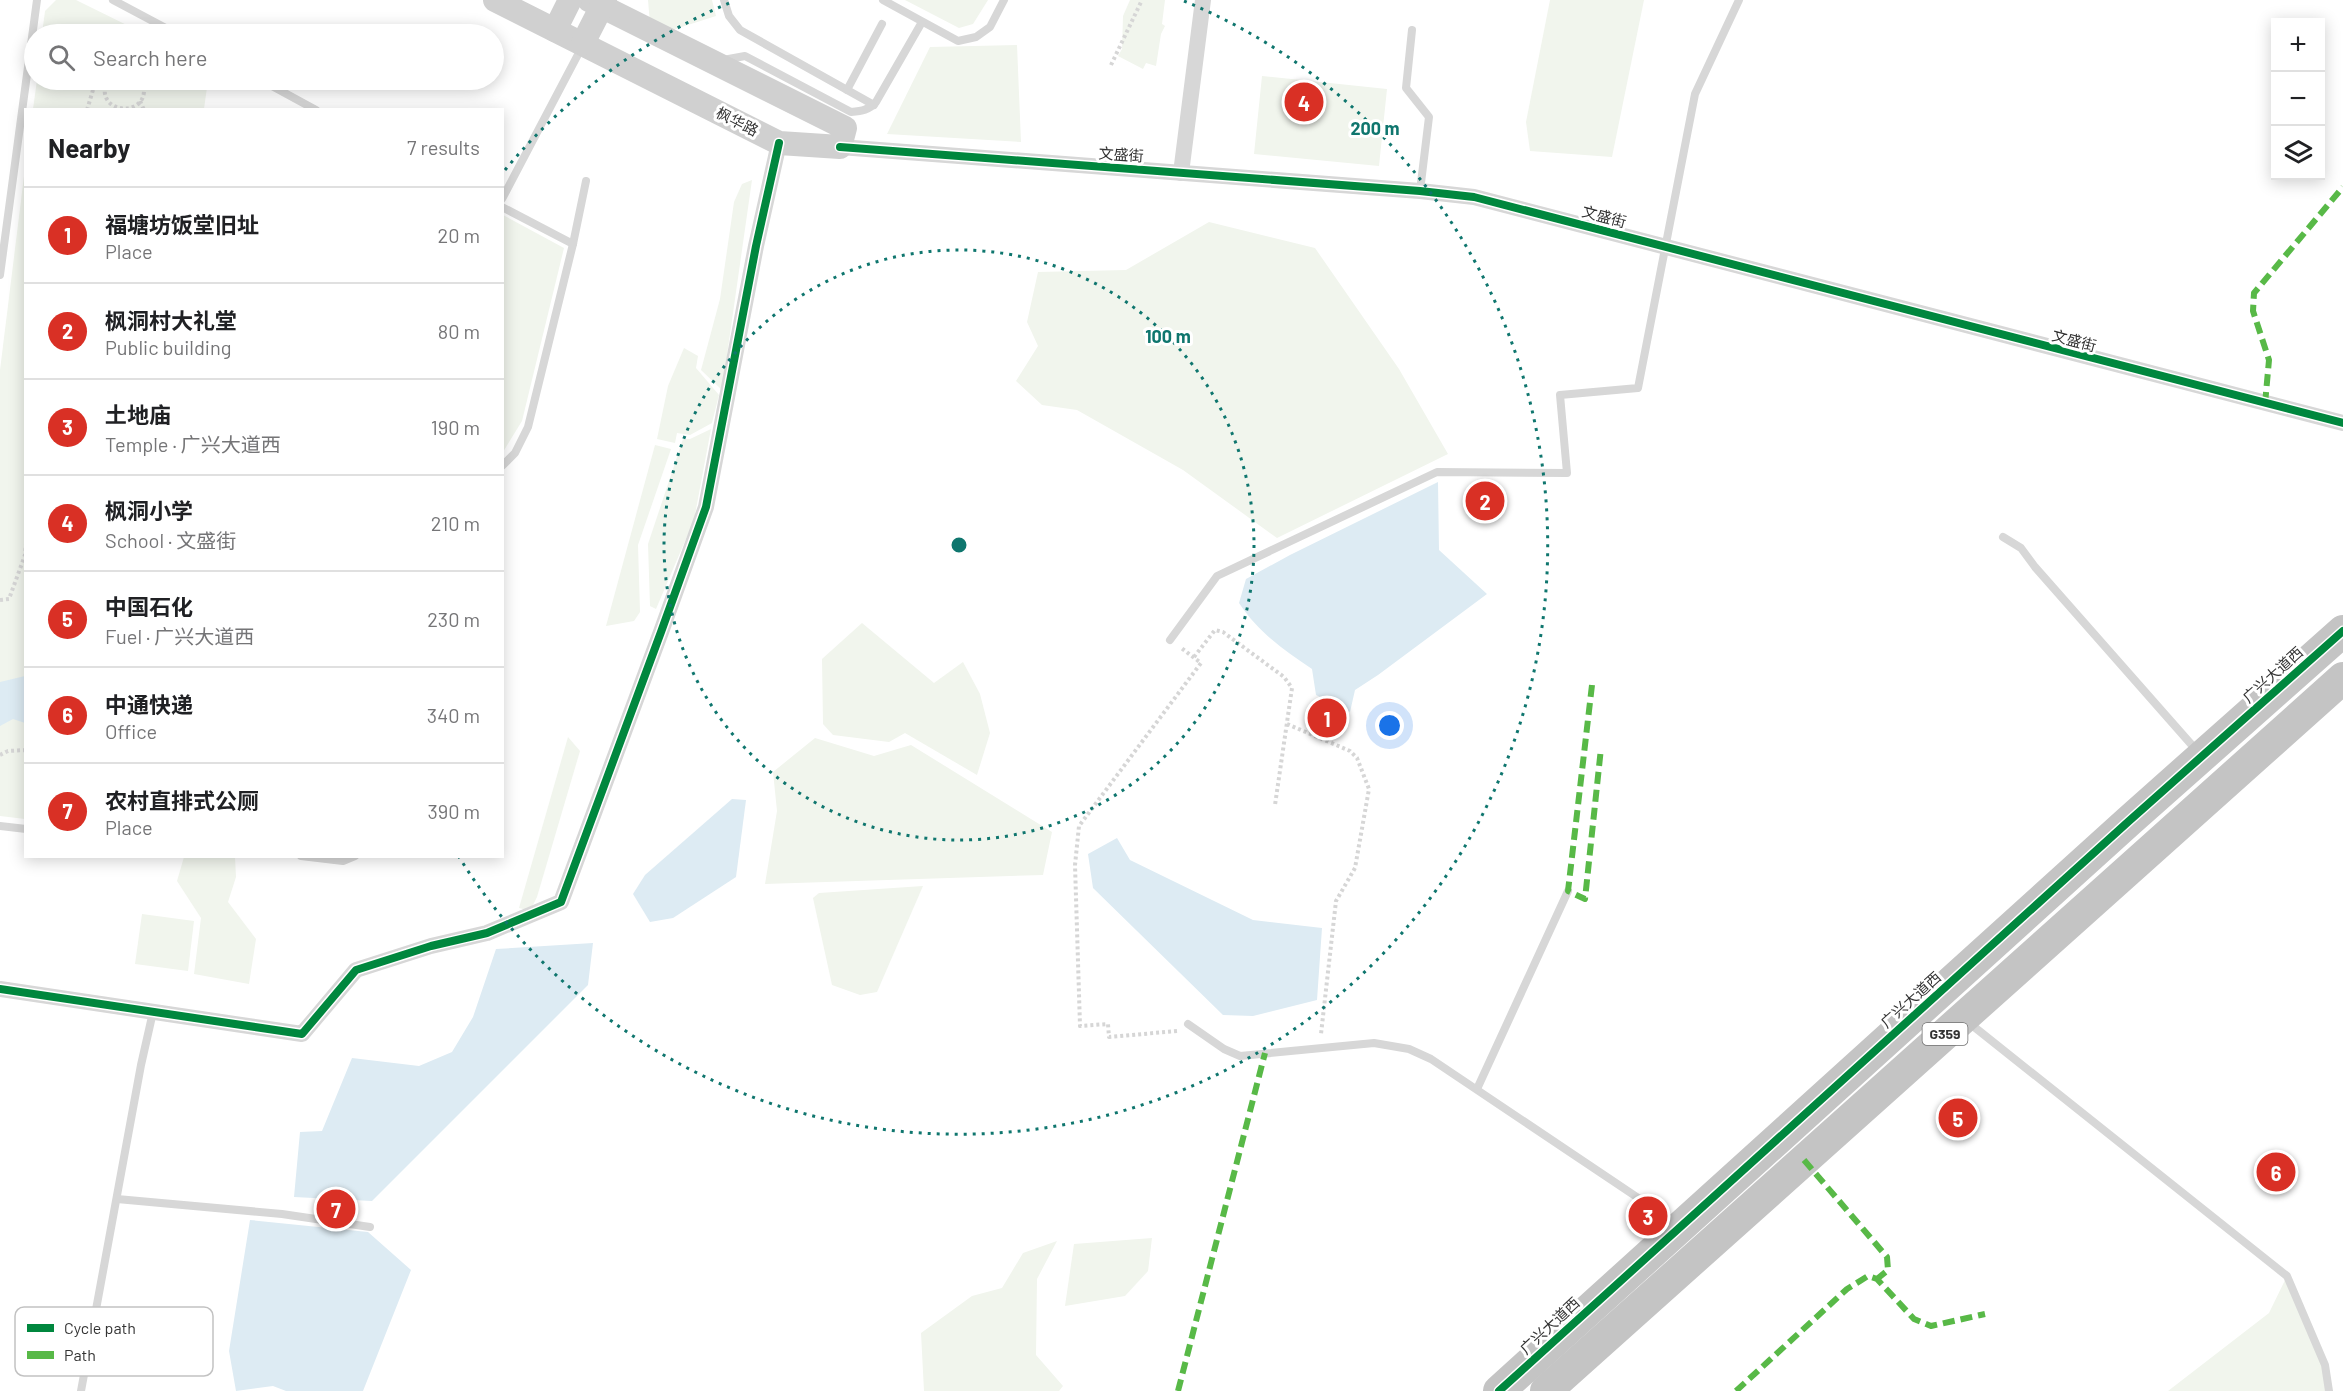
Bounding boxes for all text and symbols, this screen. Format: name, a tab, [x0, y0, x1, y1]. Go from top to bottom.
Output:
map controls	[2271, 18, 2325, 180]
button: +	[2271, 18, 2325, 72]
search box	[24, 24, 504, 90]
icon: search	[45, 41, 78, 74]
text: Search here	[93, 44, 207, 70]
button: −	[2271, 72, 2325, 126]
pin: 4	[1284, 80, 1324, 124]
street label: 枫华路	[713, 103, 762, 139]
text: 200 m	[1350, 117, 1400, 139]
button: layers	[2271, 126, 2325, 180]
text: Nearby	[48, 132, 130, 163]
text: 7 results	[407, 135, 480, 159]
street label: 文盛街	[1098, 143, 1144, 165]
street label: 文盛街	[1580, 202, 1628, 231]
text: 福塘坊饭堂旧址	[105, 211, 259, 237]
text: 1	[64, 223, 71, 247]
text: 20 m	[437, 223, 480, 247]
text: Place	[105, 239, 153, 263]
text: 枫洞村大礼堂	[105, 307, 237, 333]
text: 2	[62, 319, 73, 343]
text: 80 m	[438, 319, 480, 343]
text: 100 m	[1145, 325, 1191, 347]
street label: 文盛街	[2050, 326, 2098, 355]
text: Public building	[105, 335, 231, 359]
text: 土地庙	[105, 401, 171, 427]
text: 3	[62, 415, 73, 439]
text: 190 m	[431, 415, 480, 439]
text: Temple · 广兴大道西	[105, 432, 281, 456]
pin: 2	[1466, 478, 1504, 524]
text: 枫洞小学	[105, 497, 193, 523]
text: 4	[61, 511, 74, 535]
text: 210 m	[431, 511, 480, 535]
text: School · 文盛街	[105, 528, 236, 552]
centre of rings	[949, 535, 969, 555]
text: 中国石化	[105, 593, 193, 619]
text: 5	[62, 607, 73, 631]
text: 230 m	[427, 607, 480, 631]
text: Fuel · 广兴大道西	[105, 624, 254, 648]
street label: 广兴大道西	[2238, 642, 2306, 706]
text: 中通快递	[105, 691, 193, 717]
pin: 1	[1308, 696, 1346, 740]
text: 6	[62, 703, 73, 727]
text: 340 m	[427, 703, 480, 727]
your location	[1375, 711, 1404, 740]
text: Office	[105, 719, 157, 743]
text: 农村直排式公厕	[105, 787, 259, 813]
text: 7	[63, 799, 72, 823]
text: 390 m	[427, 799, 480, 823]
text: Place	[105, 815, 153, 839]
street label: 广兴大道西	[1876, 967, 1944, 1031]
road number: G359	[1922, 1023, 1968, 1045]
pin: 5	[1938, 1096, 1978, 1140]
pin: 6	[2256, 1150, 2296, 1194]
pin: 7	[316, 1186, 356, 1232]
pin: 3	[1628, 1194, 1668, 1238]
street label: 广兴大道西	[1516, 1293, 1583, 1357]
legend	[15, 1307, 213, 1376]
text: Cycle path	[64, 1318, 136, 1337]
text: Path	[64, 1345, 96, 1364]

